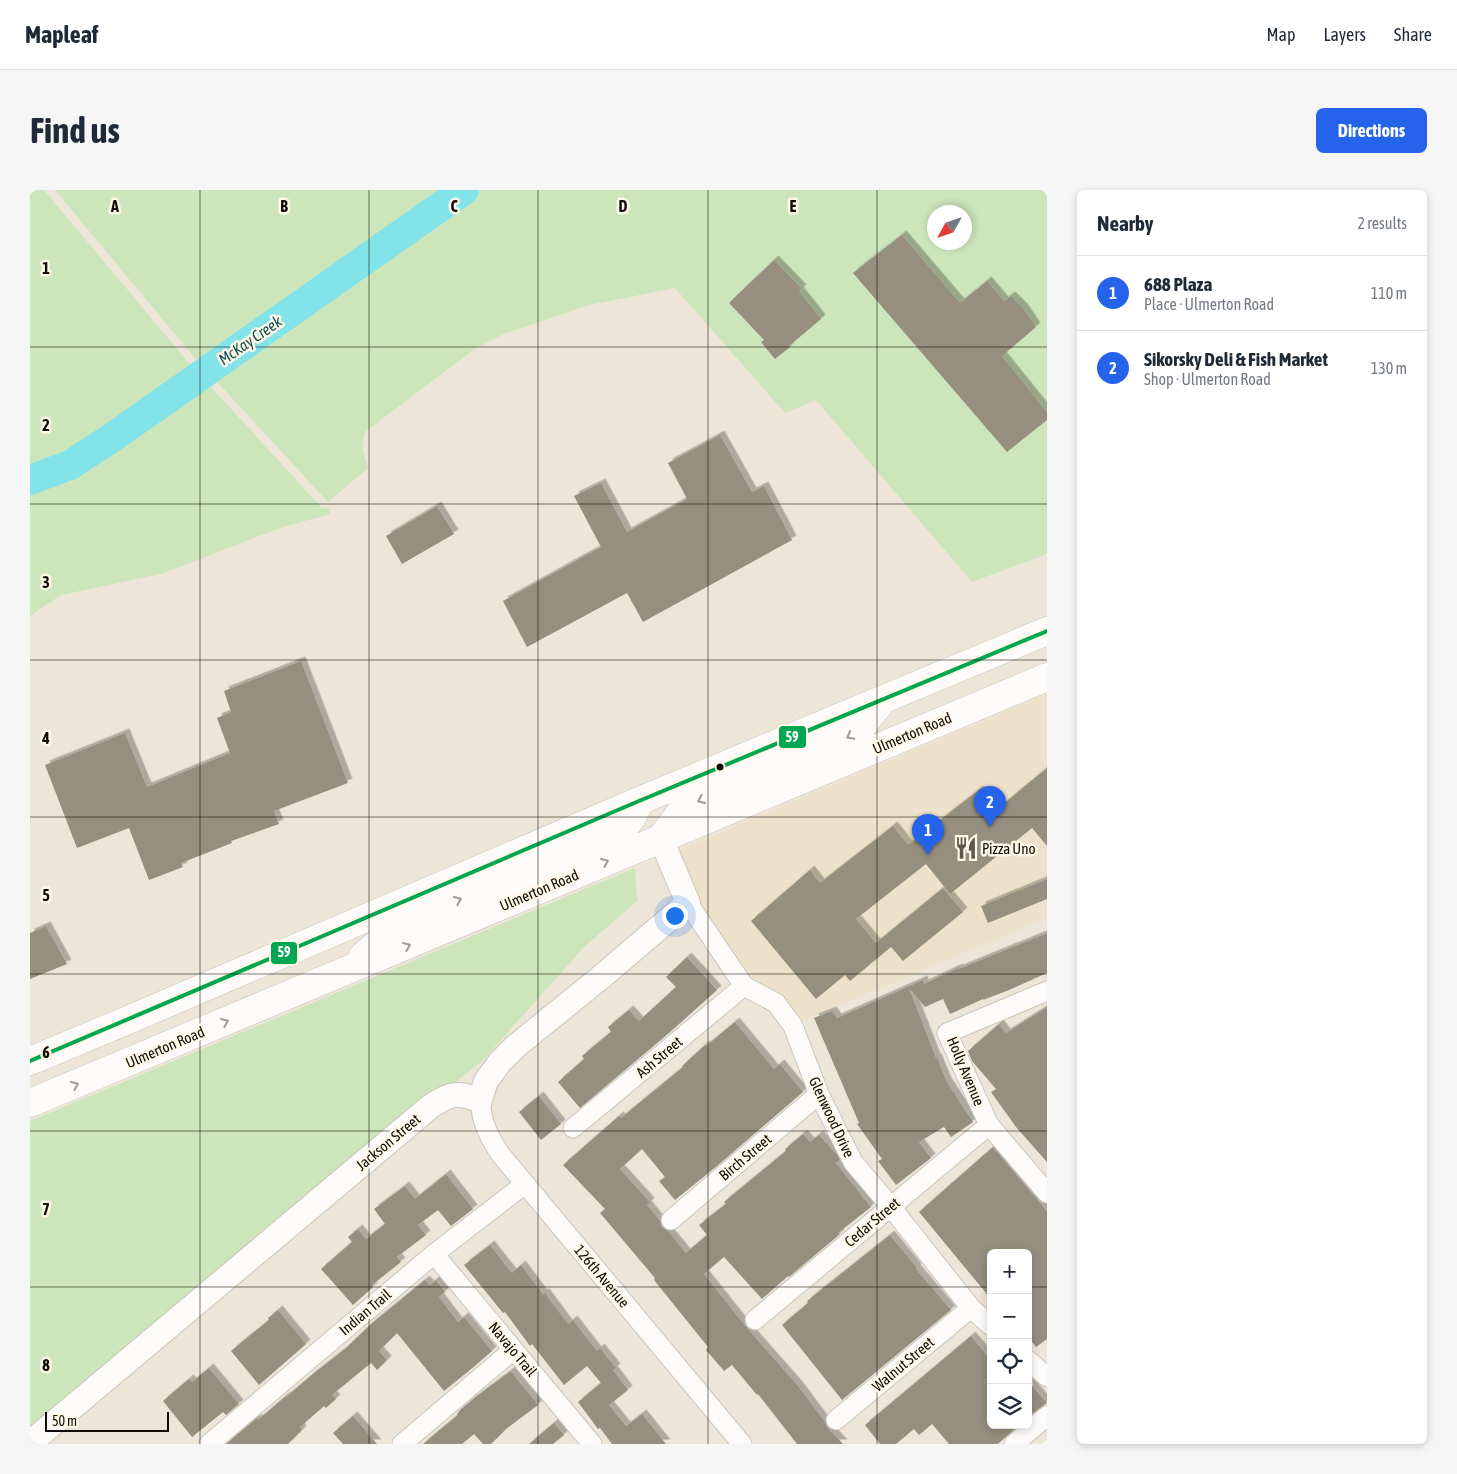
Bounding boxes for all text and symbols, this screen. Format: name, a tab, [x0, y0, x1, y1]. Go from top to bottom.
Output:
text: Mapleaf	[25, 21, 98, 48]
text: Map	[1266, 24, 1295, 45]
text: Layers	[1323, 24, 1366, 45]
text: Share	[1394, 24, 1432, 45]
button: Directions	[1316, 108, 1427, 153]
text: Find us	[30, 110, 120, 150]
text: A	[110, 197, 119, 215]
text: B	[280, 197, 288, 215]
text: C	[450, 197, 458, 215]
text: D	[619, 197, 628, 215]
text: E	[790, 197, 797, 215]
north arrow	[927, 205, 972, 250]
text: Nearby	[1097, 211, 1153, 235]
text: 2 results	[1357, 214, 1407, 232]
text: 1	[42, 259, 50, 277]
text: 688 Plaza	[1144, 273, 1212, 295]
text: 1	[1109, 284, 1117, 302]
text: 110 m	[1371, 284, 1407, 302]
text: Place · Ulmerton Road	[1144, 295, 1274, 313]
water label: McKay Creek	[215, 311, 286, 369]
text: Sikorsky Deli & Fish Market	[1144, 348, 1328, 370]
text: 2	[1109, 359, 1117, 377]
text: 130 m	[1371, 359, 1407, 377]
text: Shop · Ulmerton Road	[1144, 370, 1271, 388]
text: 2	[42, 416, 50, 434]
text: 3	[42, 573, 50, 591]
street label: Ulmerton Road	[870, 709, 954, 757]
line badge: 59	[778, 725, 807, 749]
text: 4	[41, 729, 50, 747]
text: 59	[785, 729, 799, 745]
one-way arrow	[846, 730, 855, 740]
unlabelled marker	[715, 762, 725, 772]
pin: 2	[974, 786, 1006, 827]
one-way arrow	[697, 794, 706, 805]
pin: 1	[912, 814, 944, 855]
restaurant icon: Pizza Uno	[953, 835, 979, 861]
place label: Pizza Uno	[982, 840, 1036, 857]
one-way arrow	[600, 858, 609, 869]
street label: Ulmerton Road	[497, 866, 581, 914]
text: 5	[42, 886, 50, 904]
one-way arrow	[453, 896, 462, 906]
your location	[662, 903, 688, 929]
line badge: 59	[270, 941, 298, 965]
one-way arrow	[402, 941, 411, 952]
text: 59	[277, 944, 291, 960]
one-way arrow	[220, 1018, 229, 1028]
street label: Ulmerton Road	[123, 1023, 207, 1071]
street label: Ash Street	[633, 1033, 685, 1081]
street label: Holly Avenue	[944, 1034, 988, 1108]
text: 6	[42, 1043, 50, 1061]
street label: Glenwood Drive	[806, 1074, 858, 1160]
one-way arrow	[70, 1080, 79, 1091]
street label: Jackson Street	[352, 1110, 424, 1174]
street label: Birch Street	[715, 1130, 775, 1184]
street label: Cedar Street	[841, 1194, 903, 1250]
text: 7	[42, 1200, 50, 1218]
street label: 126th Avenue	[571, 1241, 633, 1311]
map controls	[987, 1249, 1032, 1429]
button: +	[987, 1249, 1032, 1294]
street label: Indian Trail	[336, 1285, 394, 1338]
button: −	[987, 1294, 1032, 1339]
street label: Navajo Trail	[485, 1318, 541, 1380]
street label: Walnut Street	[869, 1333, 937, 1395]
button: locate	[987, 1339, 1032, 1384]
text: 8	[42, 1356, 50, 1374]
button: layers	[987, 1384, 1032, 1429]
scale bar	[45, 1409, 169, 1432]
text: 50 m	[52, 1413, 77, 1429]

